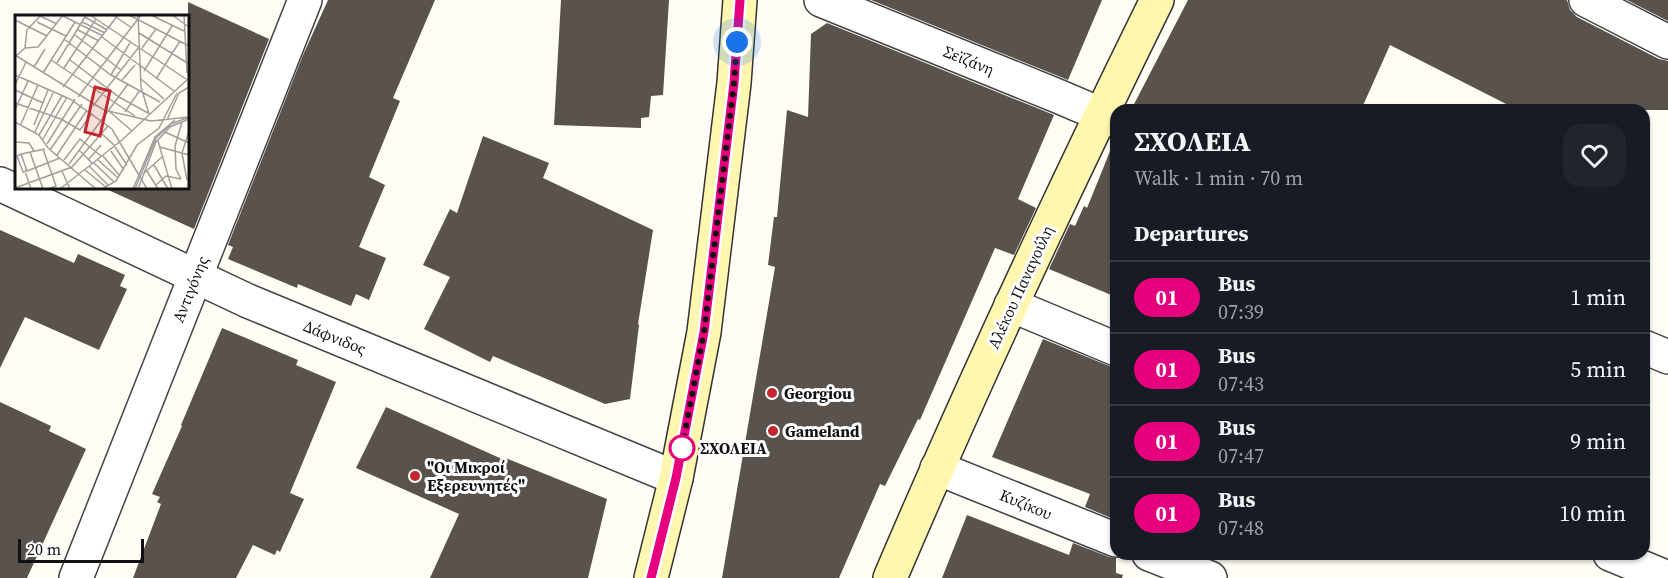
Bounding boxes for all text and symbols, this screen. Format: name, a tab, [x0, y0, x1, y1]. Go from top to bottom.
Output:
inset map	[15, 15, 189, 189]
your location	[722, 27, 752, 57]
street label: Σεϊζάνη	[940, 40, 998, 80]
text: ΣΧΟΛΕΙΑ	[1134, 122, 1251, 160]
button: heart	[1563, 124, 1626, 187]
text: Walk · 1 min · 70 m	[1134, 164, 1303, 192]
text: Departures	[1134, 218, 1248, 248]
street label: Αλέκου Παναγούλη	[982, 222, 1058, 352]
street label: Αντιγόνης	[167, 252, 213, 326]
text: Bus	[1218, 268, 1255, 298]
text: 1 min	[1570, 282, 1626, 312]
text: 01	[1156, 283, 1178, 312]
text: 07:39	[1218, 298, 1264, 326]
street label: Δάφνιδος	[300, 314, 370, 360]
text: Bus	[1218, 340, 1255, 370]
text: 5 min	[1570, 354, 1626, 384]
text: 01	[1156, 355, 1178, 384]
text: 07:43	[1218, 370, 1264, 398]
place label: Georgiou	[784, 382, 852, 404]
marker: Georgiou	[765, 386, 779, 400]
text: Bus	[1218, 412, 1255, 442]
place label: Gameland	[785, 420, 860, 442]
marker: Gameland	[766, 424, 780, 438]
text: 9 min	[1570, 426, 1626, 456]
text: 01	[1156, 427, 1178, 456]
marker: ΣΧΟΛΕΙΑ	[669, 435, 695, 461]
place label: ΣΧΟΛΕΙΑ	[700, 437, 767, 459]
text: 07:47	[1218, 442, 1264, 470]
place label: "Οι Μικροί Εξερευνητές"	[427, 456, 525, 496]
marker: "Οι Μικροί Εξερευνητές"	[408, 469, 422, 483]
street label: Κυζίκου	[997, 484, 1055, 524]
text: Bus	[1218, 484, 1255, 514]
text: 10 min	[1559, 498, 1626, 528]
text: 01	[1156, 499, 1178, 528]
text: 07:48	[1218, 514, 1264, 542]
scale bar	[18, 536, 144, 564]
text: 20 m	[27, 538, 61, 560]

